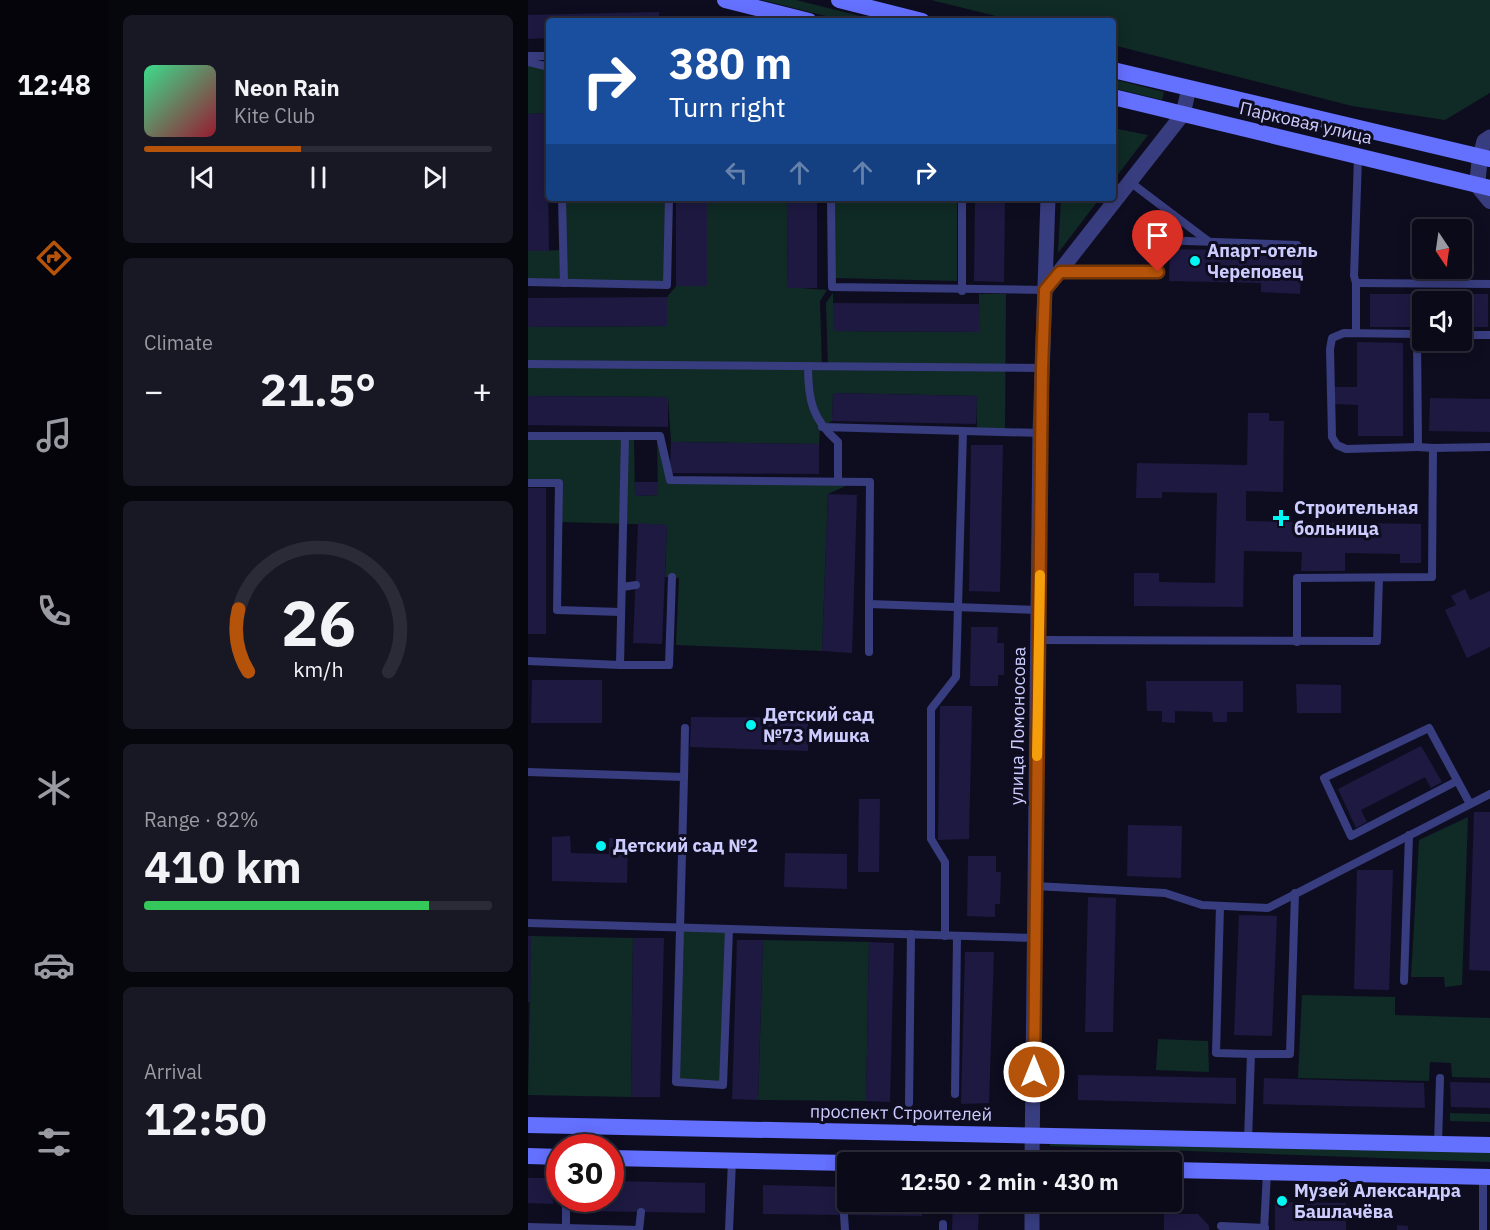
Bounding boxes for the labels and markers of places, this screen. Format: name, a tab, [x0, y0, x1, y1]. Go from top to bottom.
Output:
pin	[1132, 210, 1183, 272]
place label: Апарт-отель Череповец	[1207, 239, 1318, 283]
marker: Апарт-отель Череповец	[1188, 254, 1202, 268]
place label: Строительная больница	[1294, 496, 1418, 540]
marker: Строительная больница	[1272, 509, 1290, 527]
place label: Детский сад №73 Мишка	[763, 703, 874, 747]
marker: Детский сад №73 Мишка	[744, 718, 758, 732]
place label: Детский сад №2	[613, 834, 758, 857]
marker: Детский сад №2	[594, 839, 608, 853]
place label: Музей Александра Башлачёва	[1294, 1179, 1461, 1223]
marker: Музей Александра Башлачёва	[1275, 1194, 1289, 1208]

